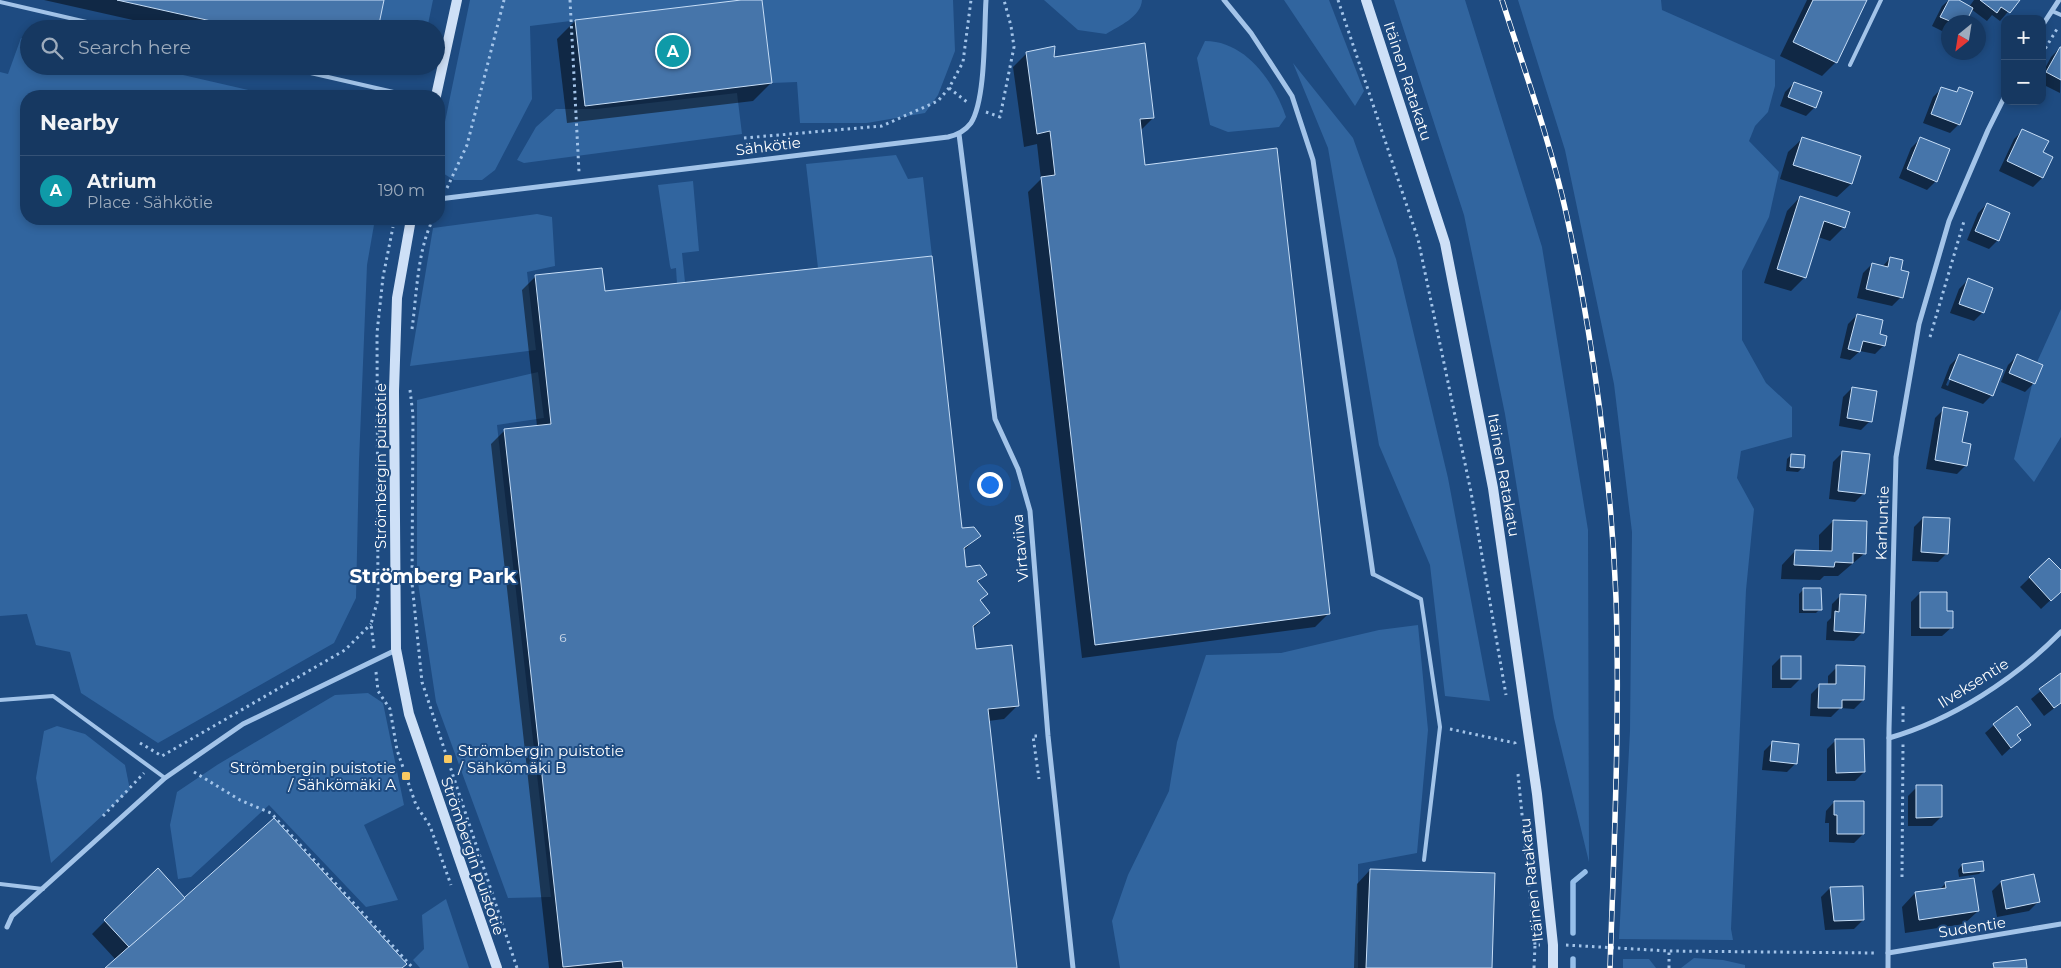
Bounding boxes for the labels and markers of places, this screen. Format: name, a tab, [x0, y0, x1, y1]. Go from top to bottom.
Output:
pin: A	[657, 32, 689, 70]
place label: Strömbergin puistotie / Sähkömäki B	[457, 741, 624, 777]
marker: Strömbergin puistotie / Sähkömäki B	[442, 753, 454, 765]
place label: Strömbergin puistotie / Sähkömäki A	[230, 758, 396, 794]
marker: Strömbergin puistotie / Sähkömäki A	[400, 770, 412, 782]

